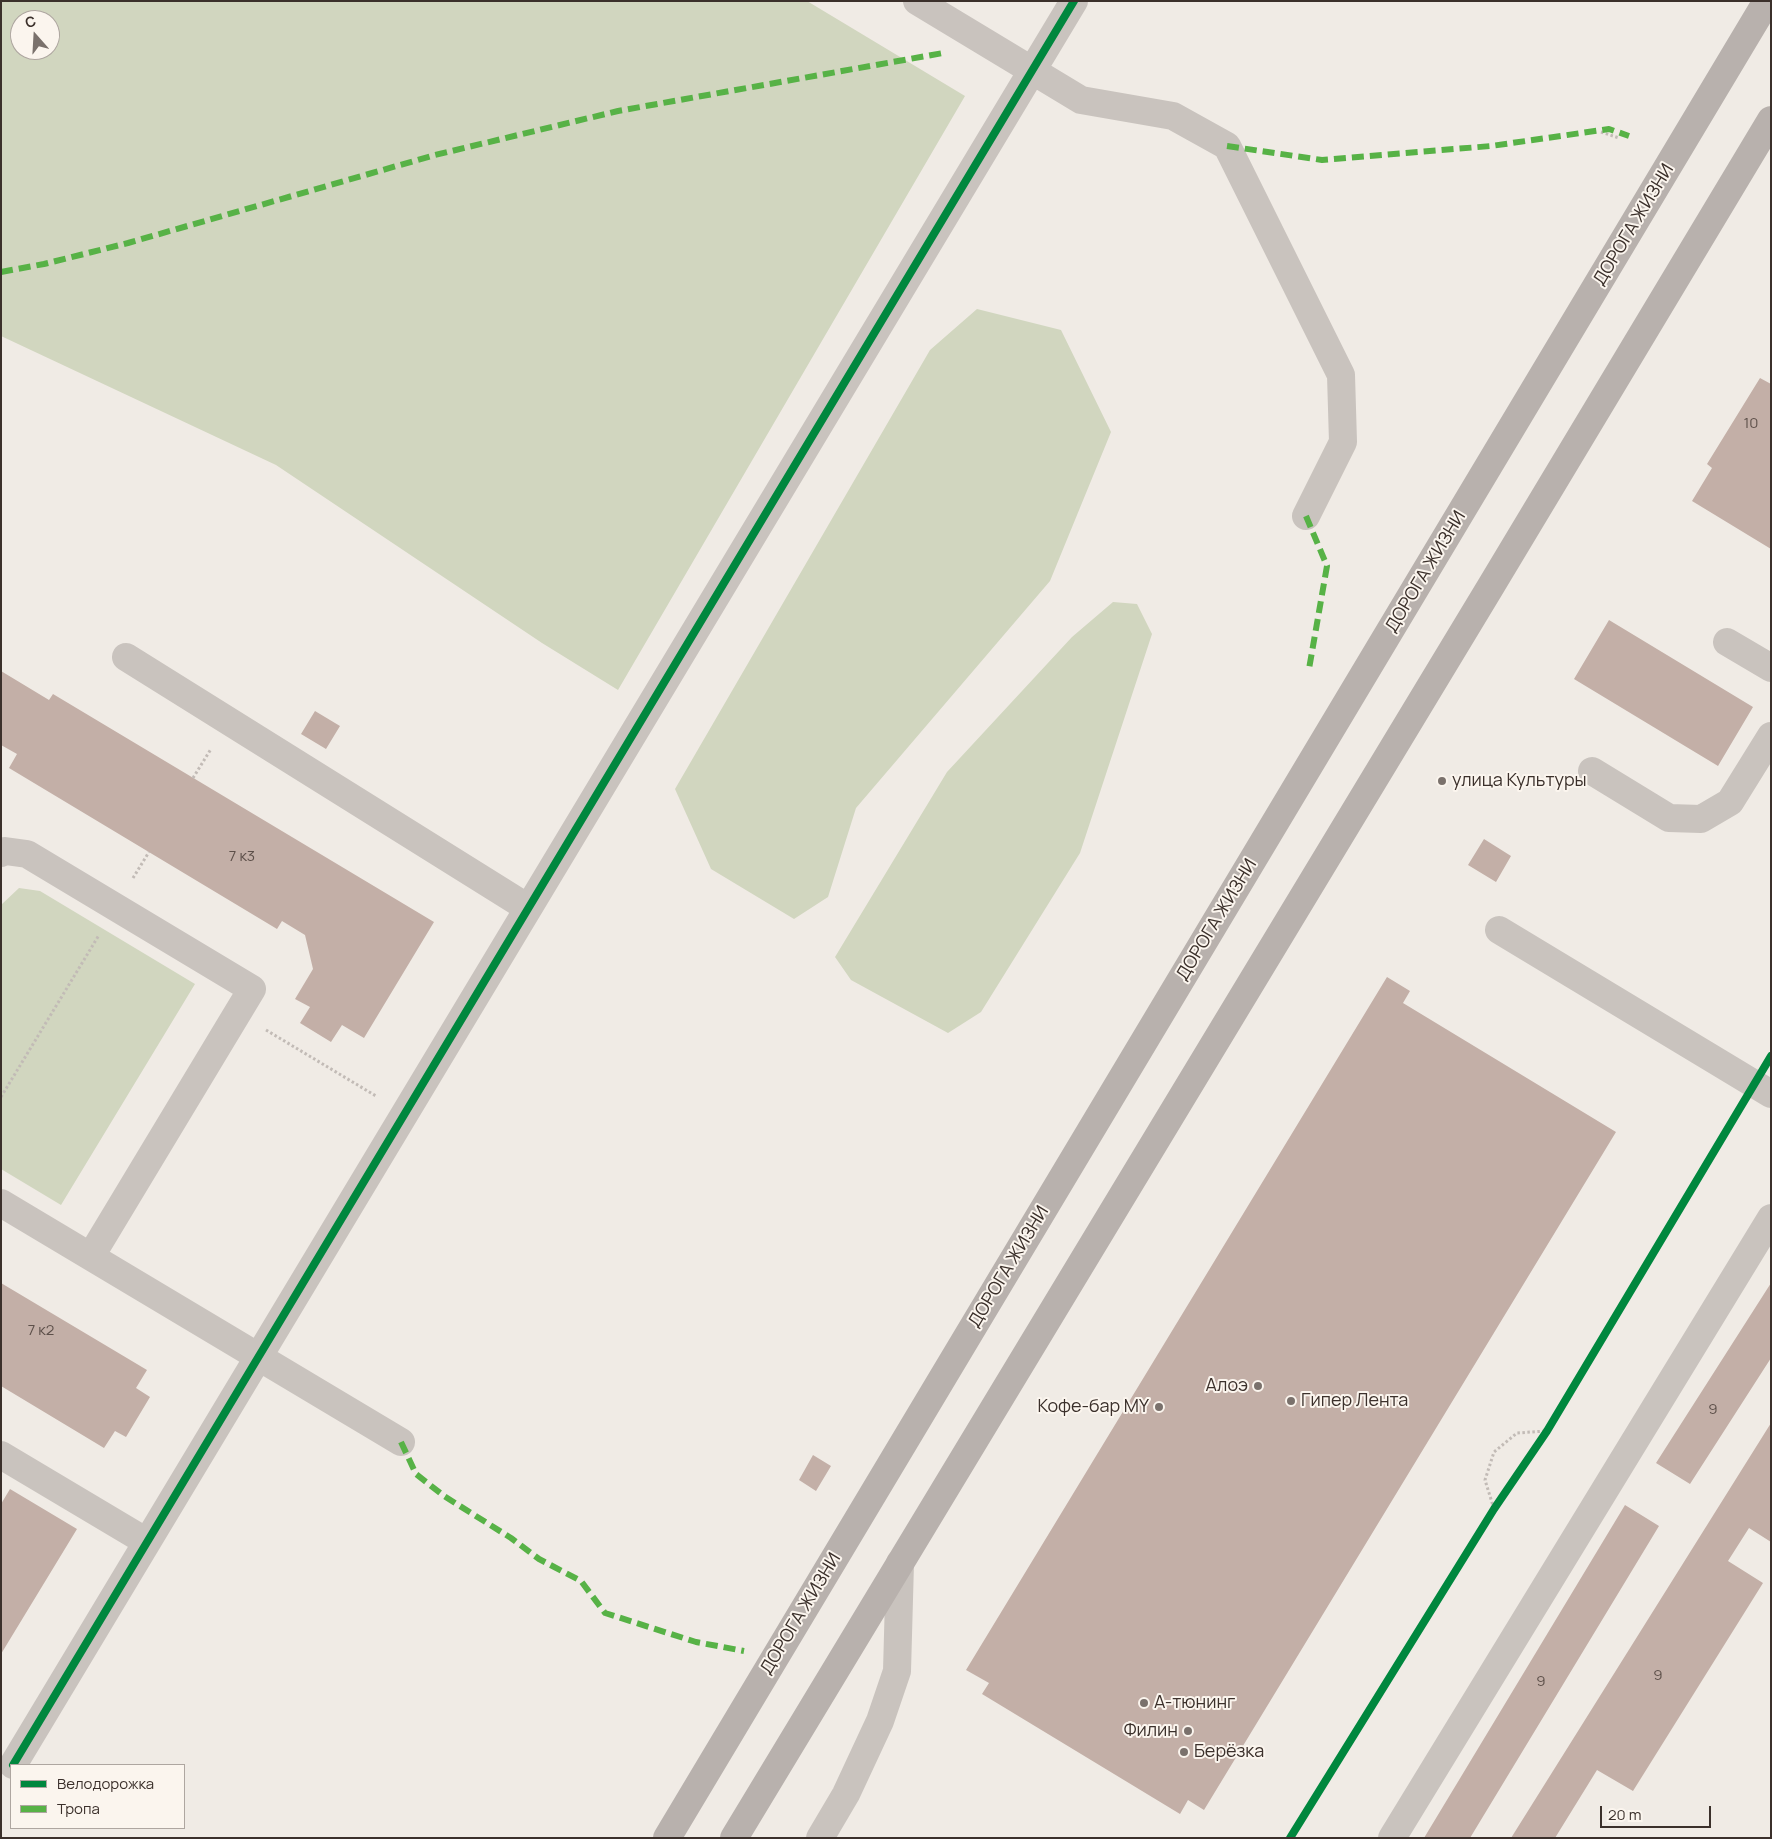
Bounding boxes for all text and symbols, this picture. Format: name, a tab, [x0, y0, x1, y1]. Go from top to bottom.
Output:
north arrow	[10, 10, 60, 60]
text: С	[22, 11, 38, 32]
street label: ДОРОГА ЖИЗНИ	[1589, 160, 1679, 290]
house number: 10	[1744, 415, 1758, 433]
street label: ДОРОГА ЖИЗНИ	[1381, 507, 1471, 637]
place label: улица Культуры	[1452, 770, 1587, 792]
marker: улица Культуры	[1436, 775, 1448, 787]
house number: 7 к3	[229, 848, 255, 866]
street label: ДОРОГА ЖИЗНИ	[1172, 855, 1262, 985]
street label: ДОРОГА ЖИЗНИ	[964, 1202, 1054, 1332]
house number: 7 к2	[28, 1322, 54, 1340]
place label: Алоэ	[1206, 1375, 1248, 1397]
marker: Алоэ	[1252, 1380, 1264, 1392]
place label: Гипер Лента	[1301, 1390, 1408, 1412]
marker: Гипер Лента	[1285, 1395, 1297, 1407]
place label: Кофе-бар MY	[1037, 1396, 1149, 1418]
marker: Кофе-бар MY	[1153, 1401, 1165, 1413]
house number: 9	[1708, 1401, 1718, 1419]
street label: ДОРОГА ЖИЗНИ	[756, 1549, 846, 1679]
house number: 9	[1653, 1667, 1663, 1685]
house number: 9	[1536, 1673, 1546, 1691]
place label: А-тюнинг	[1154, 1692, 1235, 1714]
marker: А-тюнинг	[1138, 1697, 1150, 1709]
place label: Филин	[1124, 1720, 1178, 1742]
marker: Филин	[1182, 1725, 1194, 1737]
place label: Берёзка	[1194, 1741, 1264, 1763]
marker: Берёзка	[1178, 1746, 1190, 1758]
legend	[10, 1764, 185, 1829]
text: Велодорожка	[57, 1773, 154, 1794]
scale bar	[1602, 1796, 1713, 1828]
text: Тропа	[57, 1798, 100, 1819]
text: 20 m	[1608, 1804, 1641, 1825]

